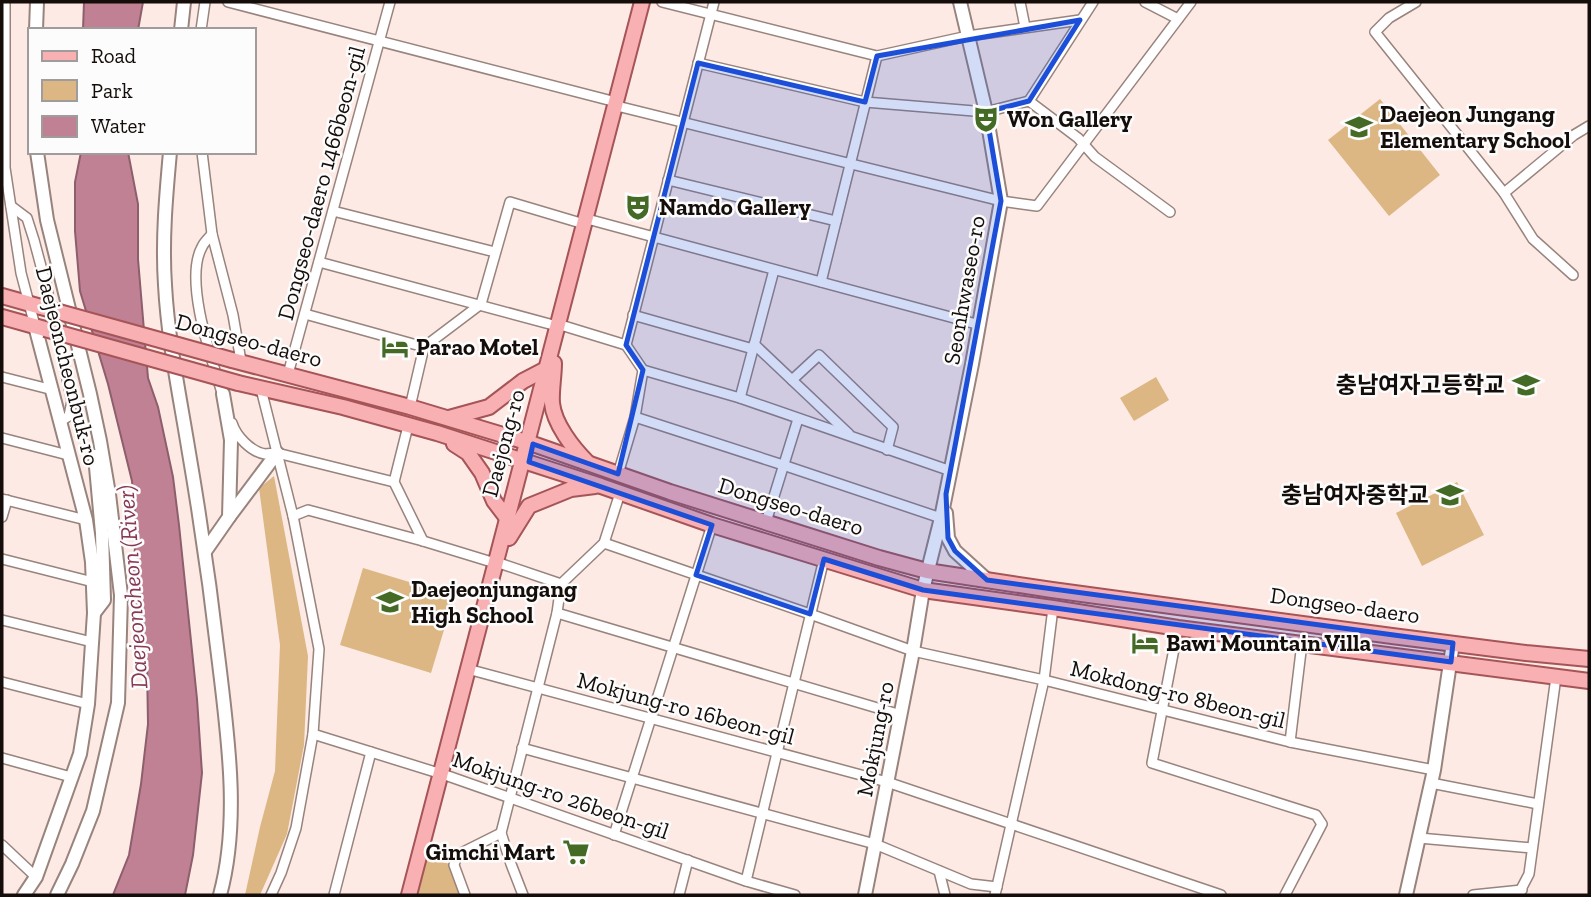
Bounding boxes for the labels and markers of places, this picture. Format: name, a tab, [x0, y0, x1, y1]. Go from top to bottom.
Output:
place label: Daejeon Jungang Elementary School	[1380, 100, 1571, 154]
theatre icon: Won Gallery	[971, 104, 1001, 134]
place label: Won Gallery	[1007, 105, 1133, 133]
school or university icon: Daejeon Jungang Elementary School	[1344, 112, 1374, 142]
theatre icon: Namdo Gallery	[623, 192, 653, 222]
place label: Namdo Gallery	[659, 193, 812, 221]
hotel icon: Parao Motel	[380, 332, 410, 362]
place label: Parao Motel	[416, 333, 539, 361]
school or university icon: 충남여자고등학교	[1511, 370, 1541, 400]
place label: 충남여자고등학교	[1336, 371, 1505, 399]
school or university icon: 충남여자중학교	[1435, 480, 1465, 510]
place label: 충남여자중학교	[1281, 481, 1429, 509]
place label: Daejeonjungang High School	[411, 575, 577, 629]
school or university icon: Daejeonjungang High School	[375, 587, 405, 617]
hotel icon: Bawi Mountain Villa	[1130, 628, 1160, 658]
place label: Bawi Mountain Villa	[1166, 629, 1372, 657]
supermarket icon: Gimchi Mart	[561, 837, 591, 867]
place label: Gimchi Mart	[425, 838, 556, 866]

